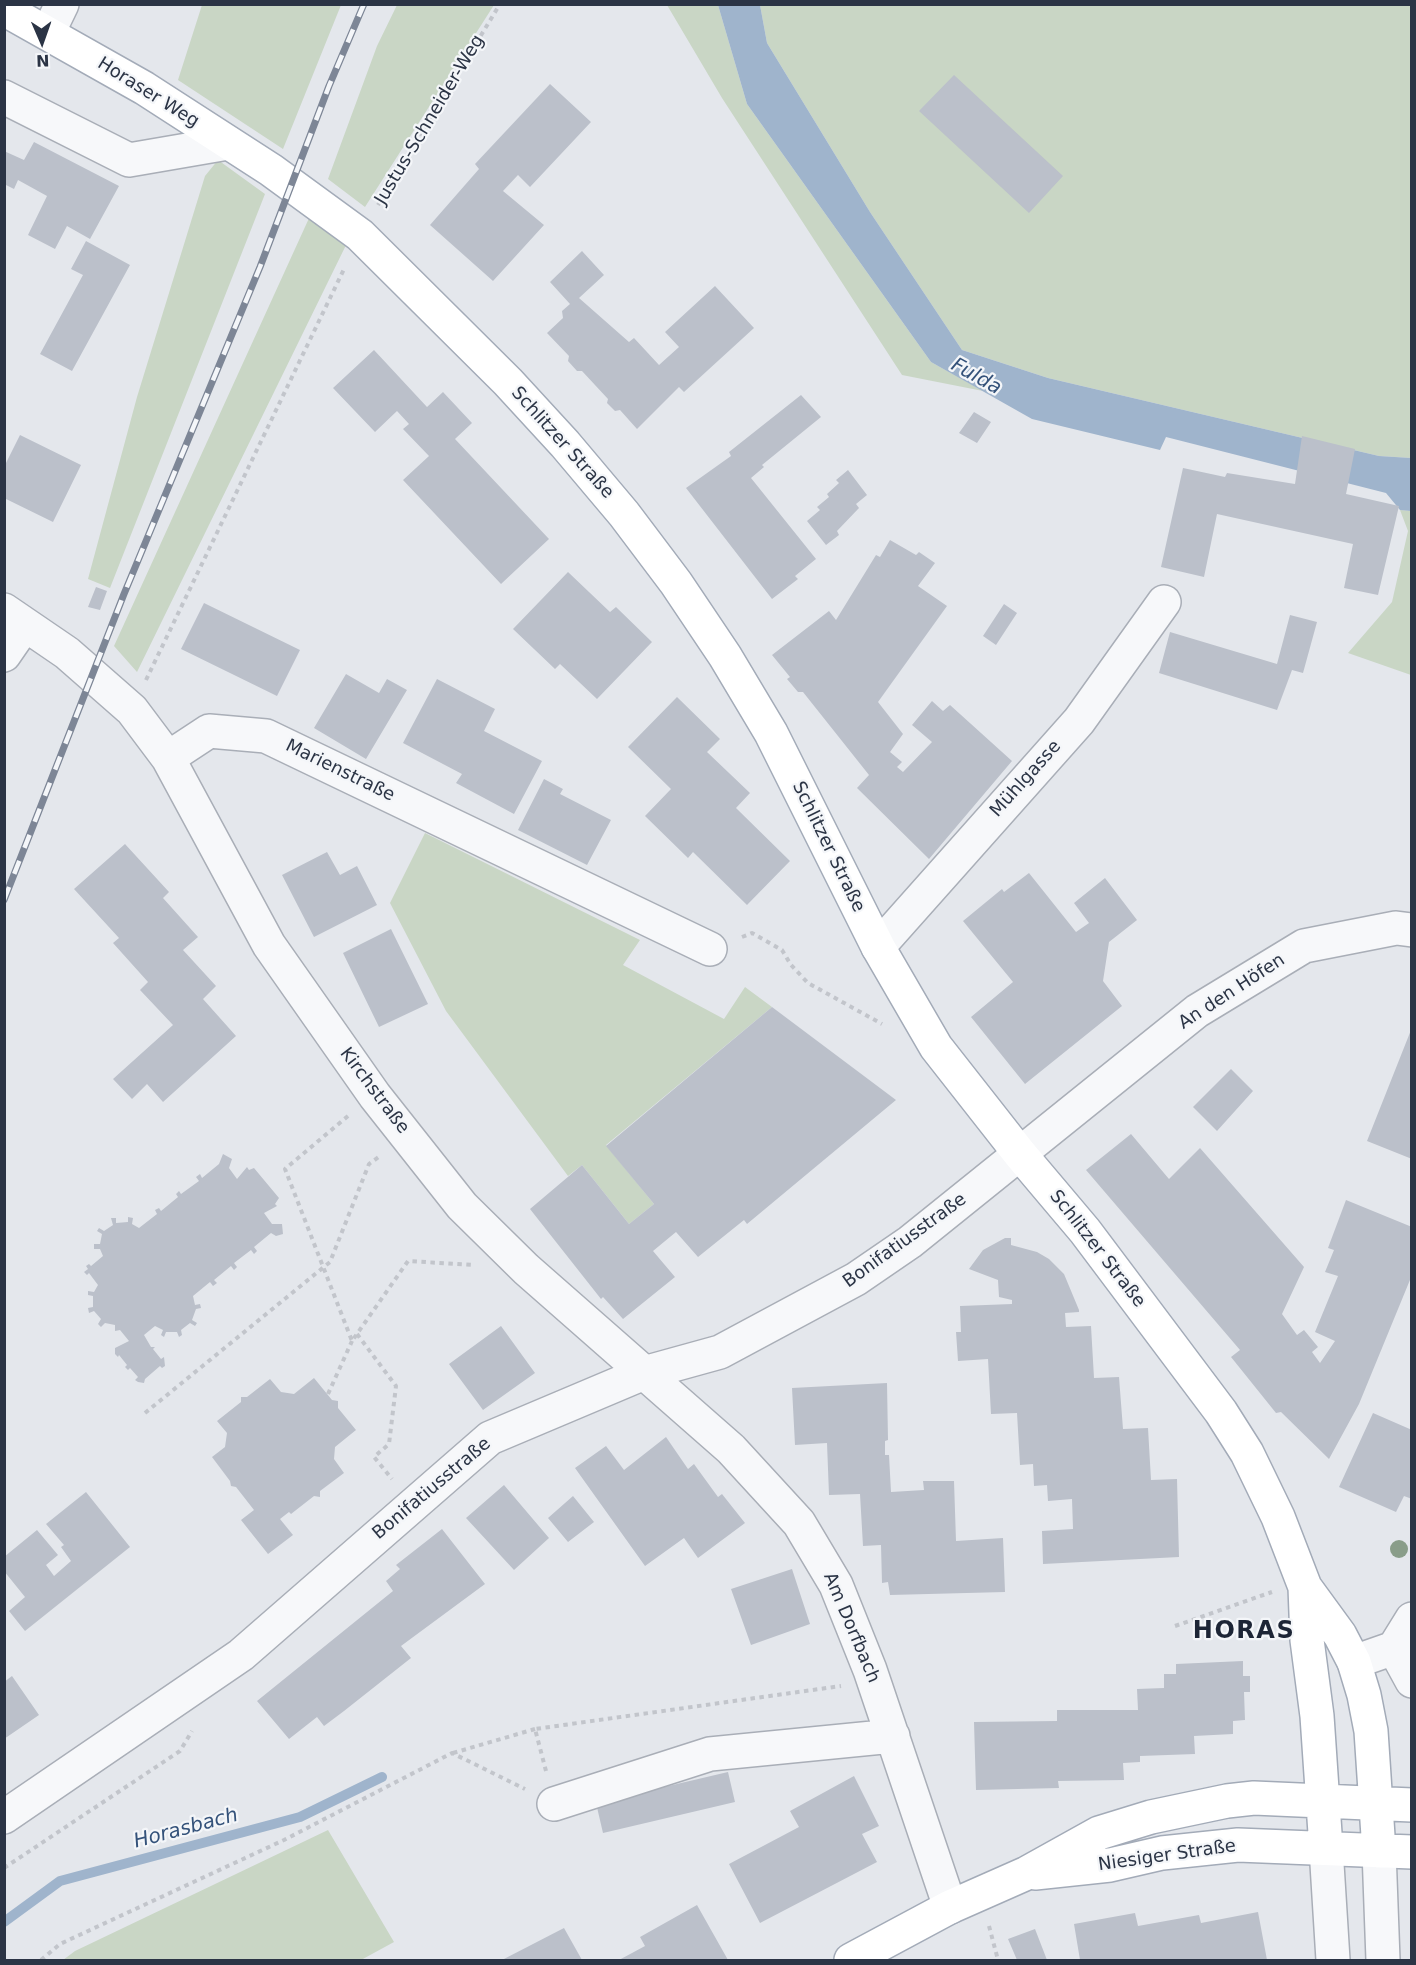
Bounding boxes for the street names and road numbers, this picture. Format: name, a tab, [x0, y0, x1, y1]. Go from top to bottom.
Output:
street label: Justus-Schneider-Weg	[371, 31, 489, 209]
street label: Horaser Weg	[93, 53, 203, 133]
street label: Schlitzer Straße	[506, 383, 618, 503]
street label: Marienstraße	[282, 735, 398, 807]
street label: Mühlgasse	[986, 736, 1066, 822]
street label: Schlitzer Straße	[787, 778, 869, 916]
street label: An den Höfen	[1175, 950, 1289, 1034]
street label: Kirchstraße	[335, 1044, 413, 1138]
street label: Schlitzer Straße	[1045, 1186, 1149, 1312]
street label: Bonifatiusstraße	[839, 1189, 971, 1293]
street label: Bonifatiusstraße	[369, 1433, 495, 1545]
street label: Am Dorfbach	[818, 1569, 884, 1687]
street label: Niesiger Straße	[1097, 1836, 1237, 1876]

